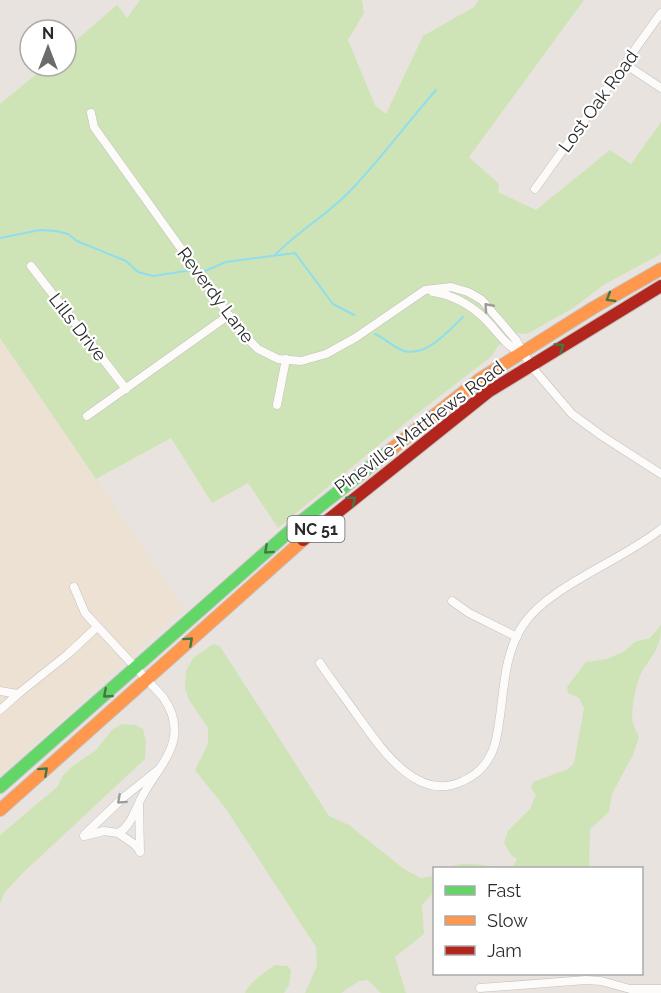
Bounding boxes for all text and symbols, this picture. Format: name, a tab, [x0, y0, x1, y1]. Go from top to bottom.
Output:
north arrow	[18, 18, 78, 78]
text: N	[42, 24, 54, 43]
street label: Lost Oak Road	[554, 46, 642, 156]
street label: Reverdy Lane	[173, 243, 259, 347]
street label: Lills Drive	[45, 289, 111, 365]
one-way arrow	[606, 291, 616, 302]
one-way arrow	[484, 303, 495, 314]
one-way arrow	[554, 343, 564, 355]
street label: Pineville-Matthews Road	[330, 356, 508, 498]
one-way arrow	[346, 496, 357, 507]
road number: NC 51	[288, 516, 344, 542]
one-way arrow	[264, 543, 275, 554]
one-way arrow	[183, 637, 193, 648]
one-way arrow	[103, 687, 114, 698]
one-way arrow	[37, 767, 48, 778]
one-way arrow	[117, 793, 128, 804]
legend	[433, 867, 643, 975]
text: Fast	[487, 880, 521, 901]
text: Slow	[487, 910, 528, 931]
text: Jam	[487, 940, 522, 961]

